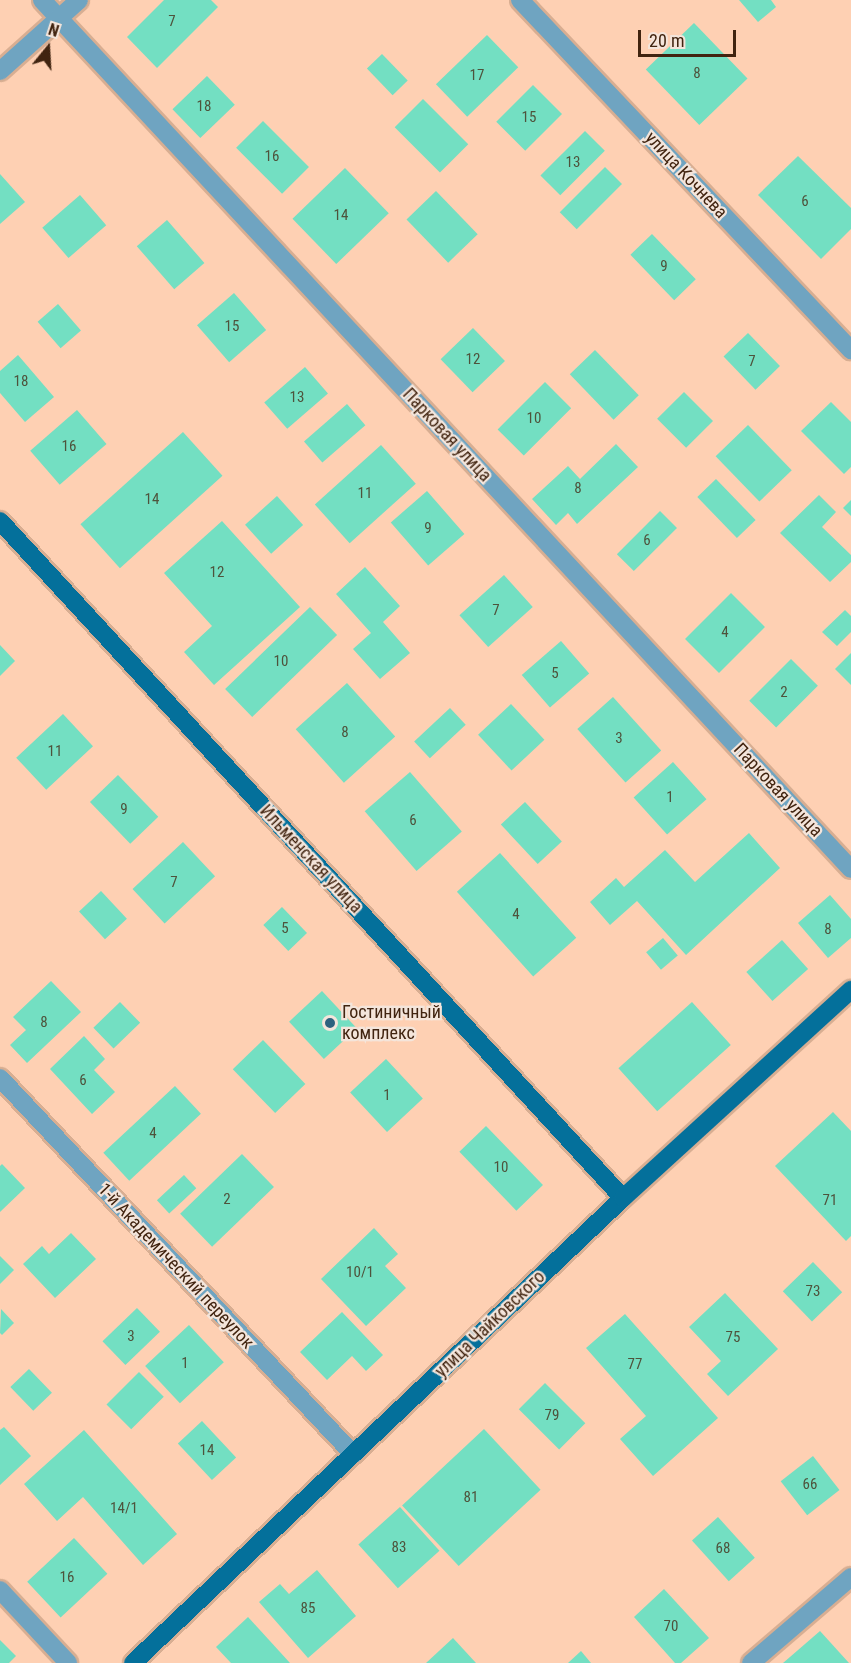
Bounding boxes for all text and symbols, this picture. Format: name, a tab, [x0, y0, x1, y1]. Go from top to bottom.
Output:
house number: 7	[168, 13, 176, 31]
north arrow	[18, 18, 78, 78]
scale bar	[641, 18, 738, 56]
text: N	[46, 20, 61, 41]
text: 20 m	[649, 30, 684, 51]
house number: 8	[693, 65, 701, 83]
house number: 17	[470, 67, 484, 85]
house number: 18	[197, 98, 211, 116]
house number: 15	[522, 109, 536, 127]
street label: улица Кочнева	[640, 127, 732, 223]
house number: 16	[265, 148, 279, 166]
house number: 13	[566, 154, 580, 172]
house number: 6	[801, 193, 809, 211]
house number: 14	[334, 207, 348, 225]
house number: 9	[660, 258, 668, 276]
house number: 15	[225, 318, 239, 336]
house number: 12	[466, 351, 480, 369]
house number: 7	[748, 353, 756, 371]
house number: 18	[14, 373, 28, 391]
street label: Парковая улица	[398, 384, 496, 486]
house number: 13	[290, 389, 304, 407]
house number: 10	[527, 410, 541, 428]
house number: 16	[62, 438, 76, 456]
house number: 8	[574, 480, 582, 498]
house number: 11	[358, 485, 372, 503]
house number: 14	[145, 491, 159, 509]
house number: 9	[424, 520, 432, 538]
house number: 6	[643, 532, 651, 550]
house number: 12	[210, 564, 224, 582]
house number: 7	[492, 602, 500, 620]
house number: 4	[721, 624, 729, 642]
house number: 10	[274, 653, 288, 671]
house number: 5	[551, 665, 559, 683]
house number: 2	[780, 684, 788, 702]
house number: 8	[341, 724, 349, 742]
house number: 3	[615, 730, 623, 748]
street label: Парковая улица	[729, 739, 827, 841]
house number: 11	[48, 743, 62, 761]
house number: 1	[666, 789, 674, 807]
street label: Ильменская улица	[255, 800, 367, 918]
house number: 9	[120, 801, 128, 819]
house number: 6	[409, 812, 417, 830]
house number: 7	[170, 874, 178, 892]
house number: 4	[512, 906, 520, 924]
house number: 5	[281, 920, 289, 938]
house number: 8	[824, 921, 832, 939]
place label: Гостиничный комплекс	[342, 1002, 441, 1044]
house number: 8	[40, 1014, 48, 1032]
marker: Гостиничный комплекс	[323, 1016, 337, 1030]
house number: 6	[79, 1072, 87, 1090]
house number: 1	[383, 1087, 391, 1105]
house number: 4	[149, 1125, 157, 1143]
house number: 10	[494, 1159, 508, 1177]
street label: 1-й Академический переулок	[94, 1179, 258, 1353]
house number: 2	[223, 1191, 231, 1209]
house number: 71	[823, 1192, 837, 1210]
house number: 10/1	[346, 1264, 374, 1282]
street label: улица Чайковского	[431, 1266, 549, 1382]
house number: 73	[806, 1283, 820, 1301]
house number: 3	[127, 1328, 135, 1346]
house number: 75	[726, 1329, 740, 1347]
house number: 1	[181, 1355, 189, 1373]
house number: 77	[628, 1356, 642, 1374]
house number: 79	[545, 1407, 559, 1425]
house number: 14	[200, 1442, 214, 1460]
house number: 66	[803, 1476, 817, 1494]
house number: 81	[464, 1489, 478, 1507]
house number: 14/1	[110, 1500, 138, 1518]
house number: 83	[392, 1539, 406, 1557]
house number: 68	[716, 1540, 730, 1558]
house number: 16	[60, 1569, 74, 1587]
house number: 85	[301, 1600, 315, 1618]
house number: 70	[664, 1618, 678, 1636]

